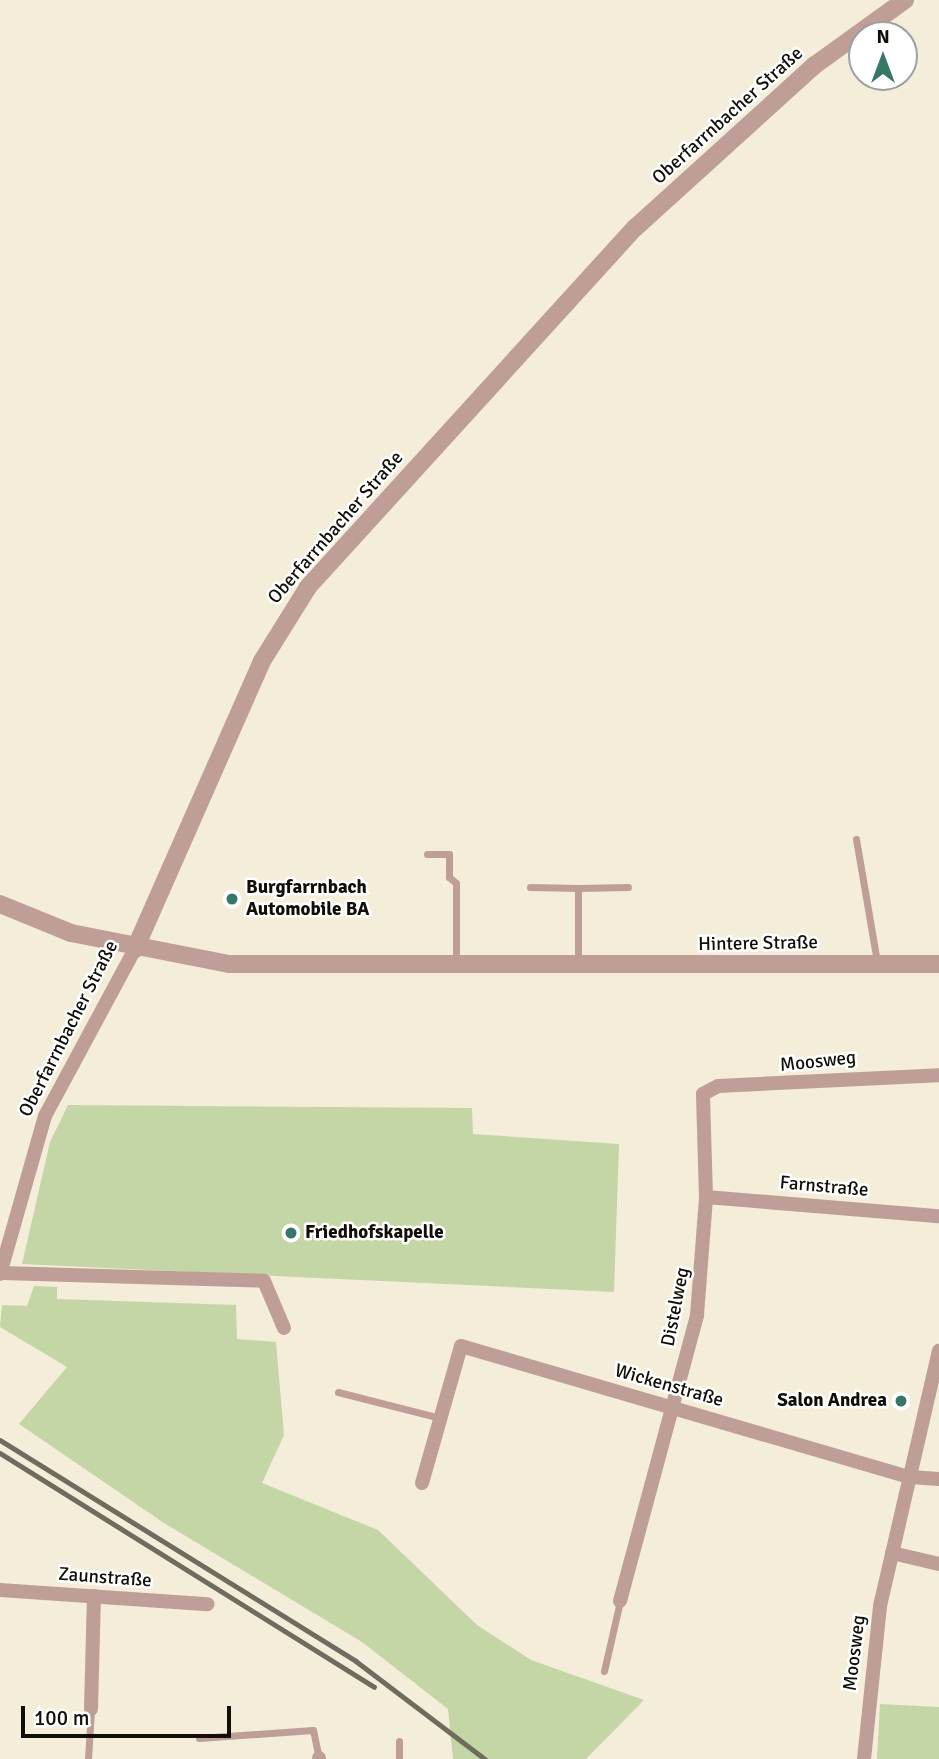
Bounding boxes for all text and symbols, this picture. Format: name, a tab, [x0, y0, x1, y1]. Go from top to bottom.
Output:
north arrow	[848, 21, 918, 91]
text: N	[876, 25, 890, 49]
street label: Oberfarrnbacher Straße	[648, 42, 808, 190]
street label: Oberfarrnbacher Straße	[264, 447, 408, 609]
place label: Burgfarrnbach Automobile BA	[246, 877, 369, 921]
marker: Burgfarrnbach Automobile BA	[224, 891, 240, 907]
street label: Hintere Straße	[698, 932, 818, 956]
street label: Oberfarrnbacher Straße	[15, 937, 123, 1121]
street label: Moosweg	[779, 1047, 857, 1077]
street label: Farnstraße	[779, 1172, 869, 1202]
place label: Friedhofskapelle	[305, 1222, 444, 1244]
marker: Friedhofskapelle	[283, 1225, 299, 1241]
street label: Distelweg	[657, 1265, 695, 1349]
street label: Wickenstraße	[612, 1360, 726, 1412]
place label: Salon Andrea	[777, 1390, 887, 1412]
marker: Salon Andrea	[893, 1393, 909, 1409]
street label: Zaunstraße	[57, 1563, 153, 1593]
street label: Moosweg	[839, 1614, 871, 1692]
scale bar	[24, 1692, 234, 1736]
text: 100 m	[34, 1705, 89, 1731]

